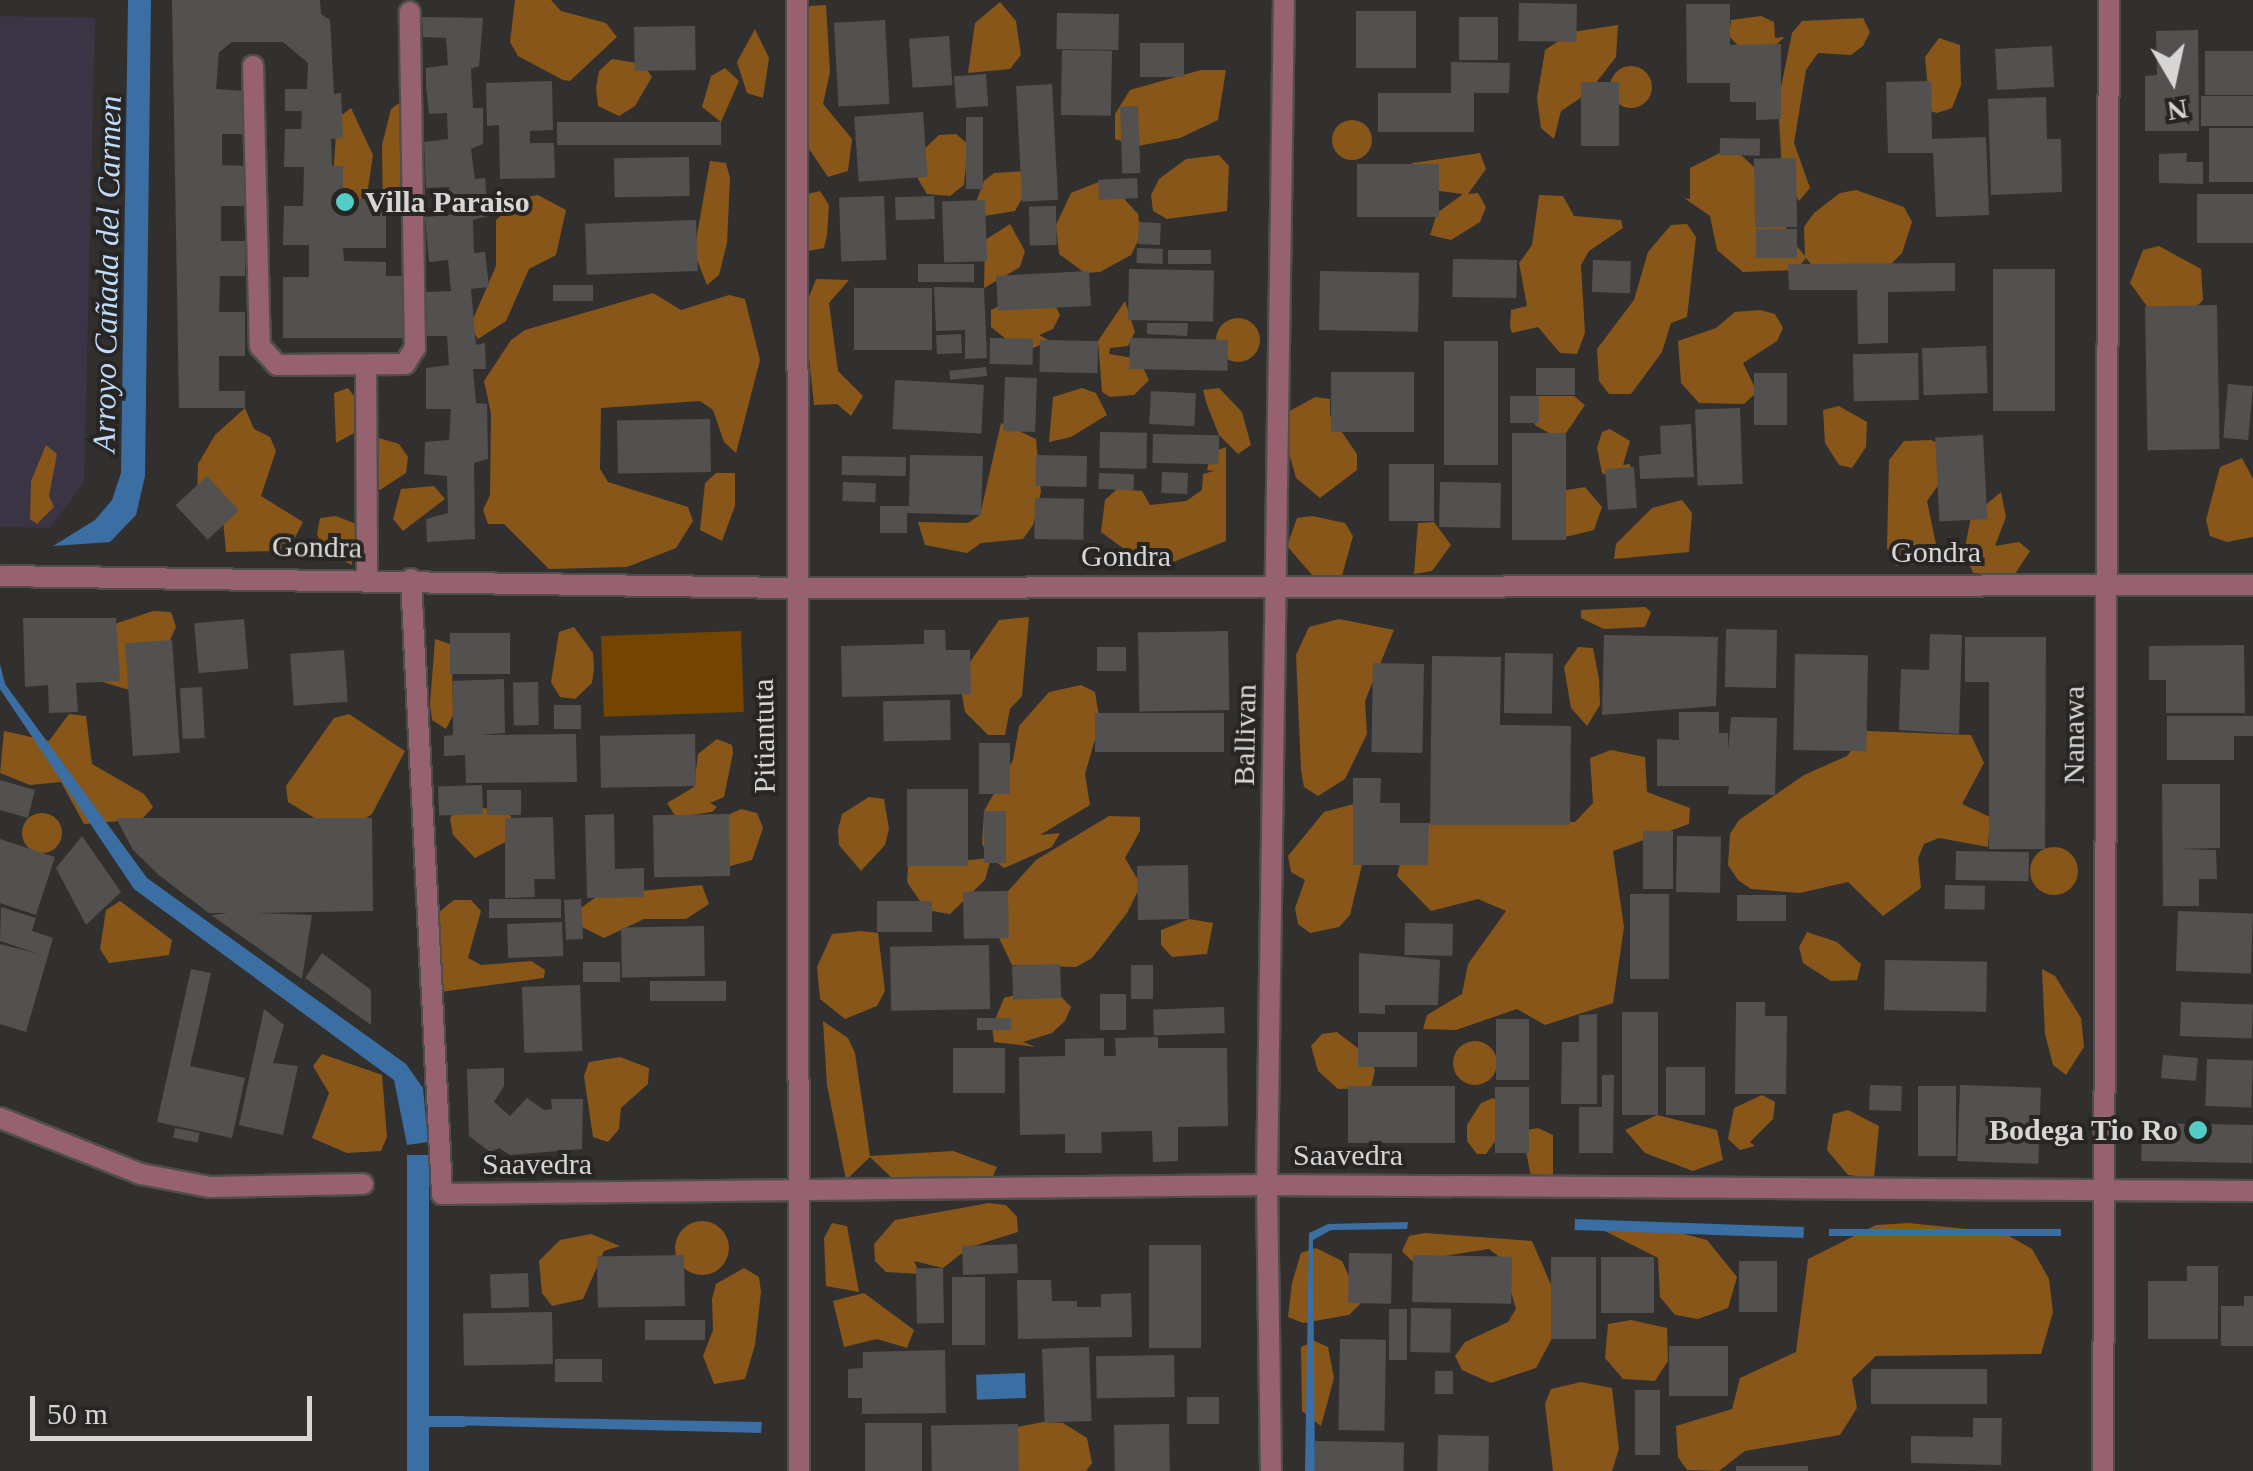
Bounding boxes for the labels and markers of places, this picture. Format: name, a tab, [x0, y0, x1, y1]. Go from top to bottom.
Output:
place label: Villa Paraiso	[365, 184, 530, 220]
marker: Villa Paraiso	[334, 191, 356, 213]
place label: Bodega Tio Ro	[1989, 1112, 2178, 1148]
marker: Bodega Tio Ro	[2187, 1119, 2209, 1141]

